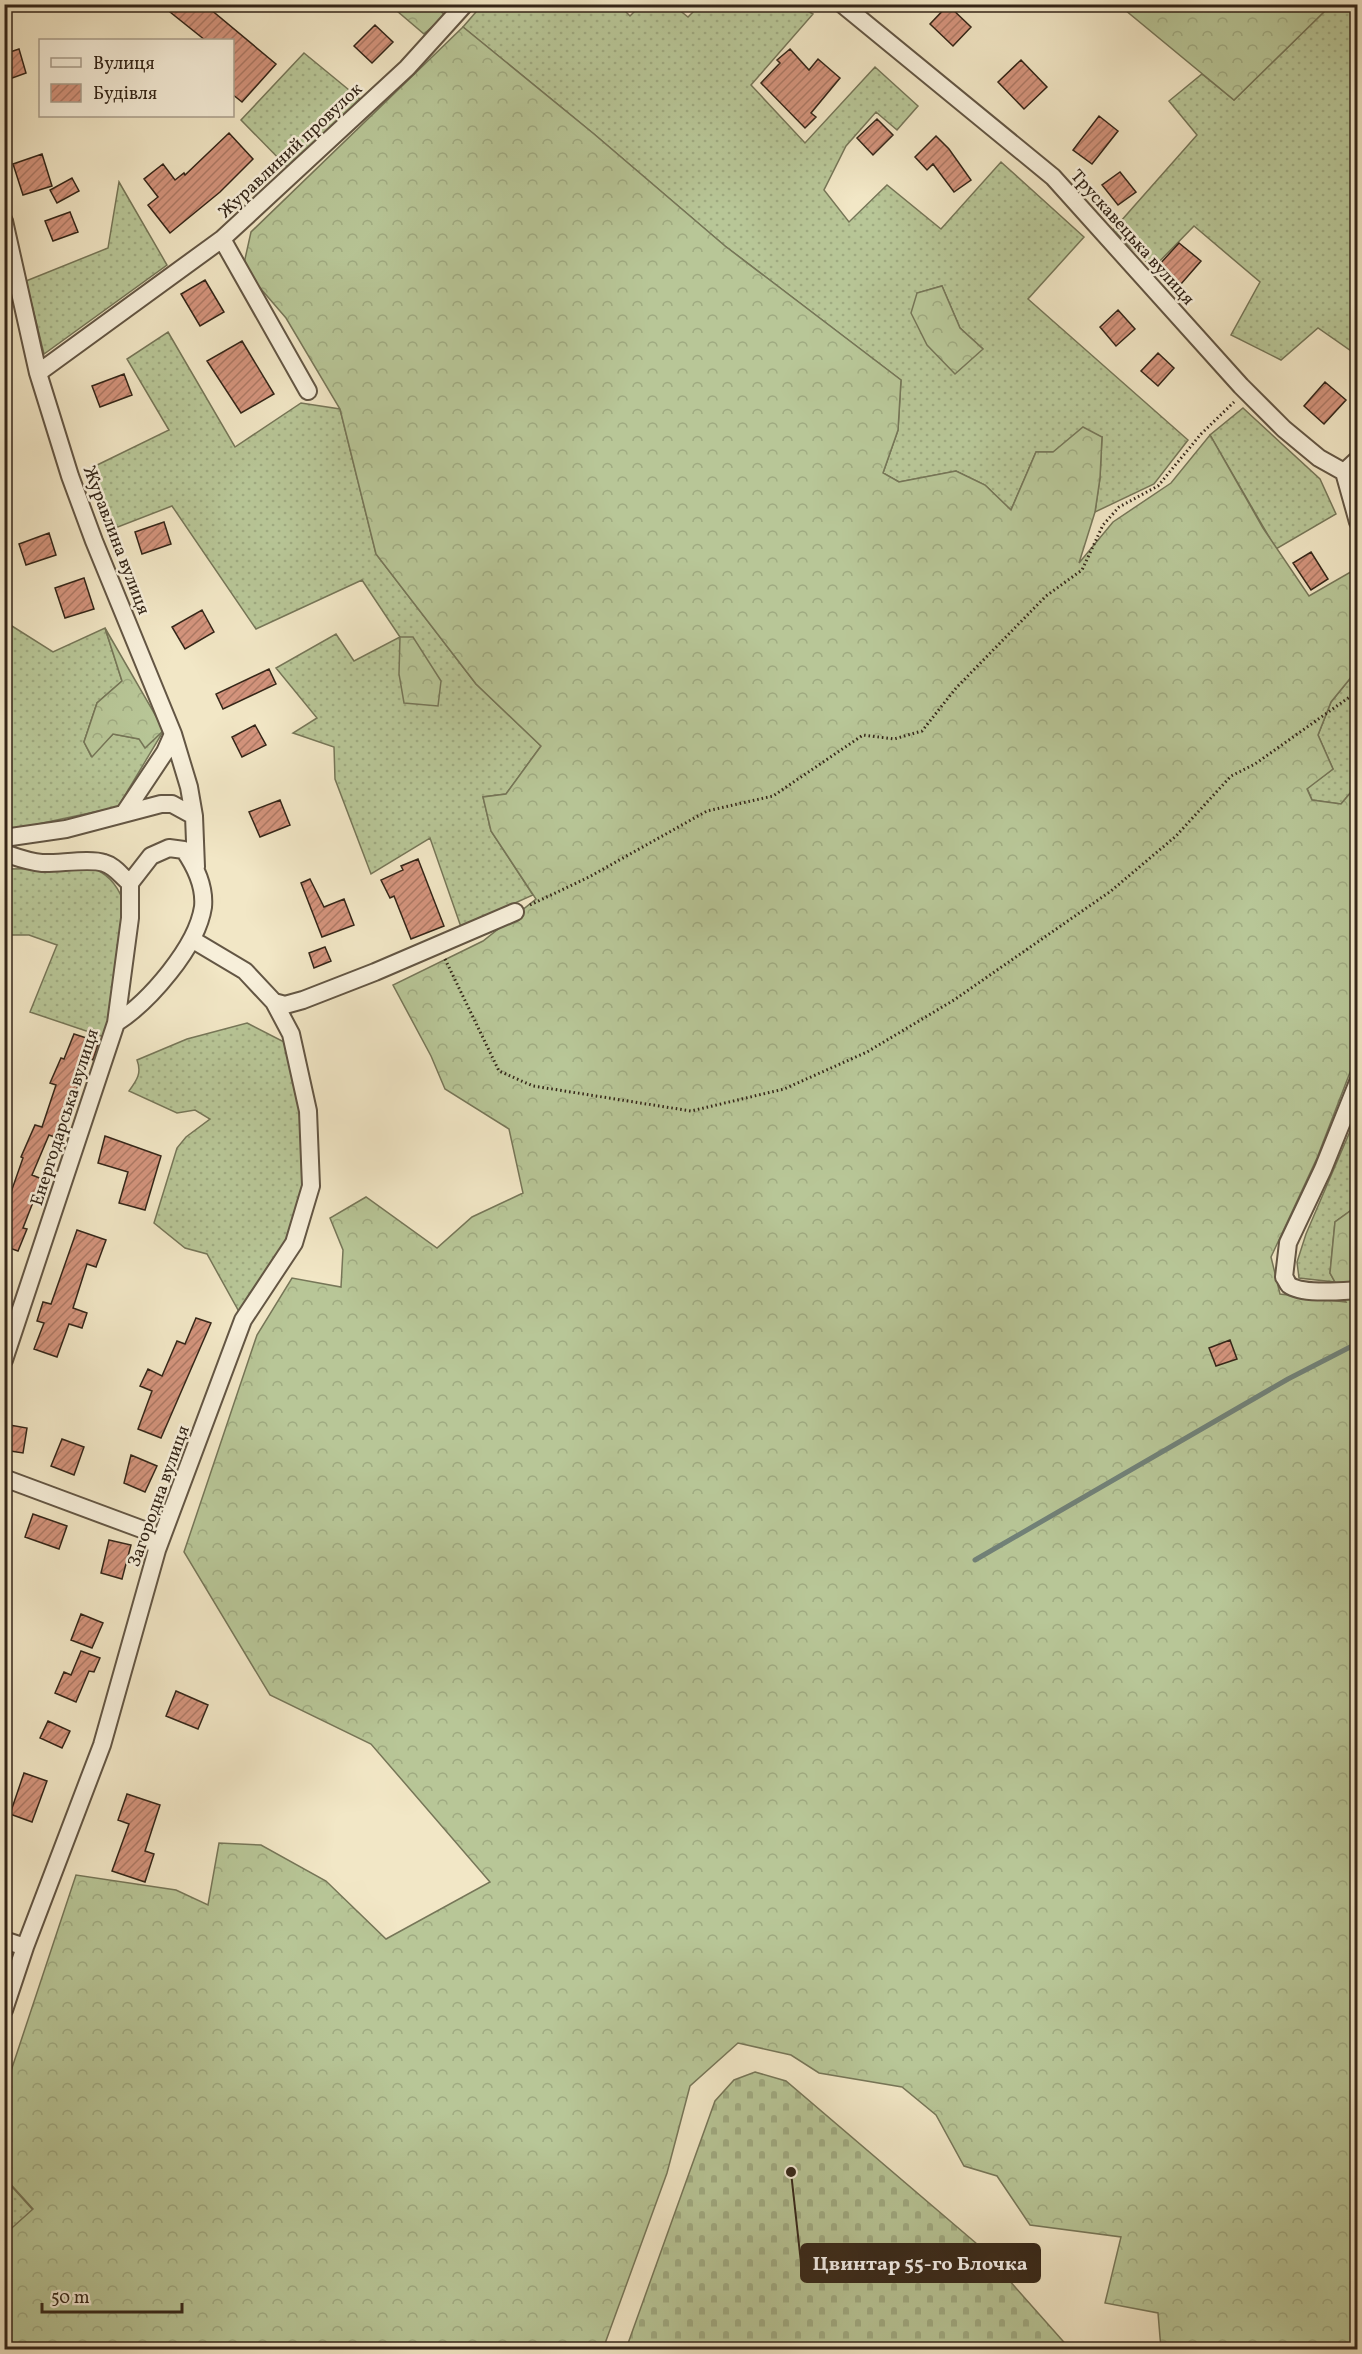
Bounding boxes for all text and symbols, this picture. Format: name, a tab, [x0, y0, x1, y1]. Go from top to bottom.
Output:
legend	[39, 39, 234, 117]
text: Вулиця	[93, 52, 155, 77]
street label: Журавлиний провулок	[214, 77, 369, 225]
text: Будівля	[93, 82, 157, 107]
street label: Трускавецька вулиця	[1064, 165, 1200, 311]
street label: Журавлина вулиця	[76, 462, 156, 619]
street label: Енергодарська вулиця	[25, 1026, 106, 1209]
street label: Загородна вулиця	[122, 1422, 197, 1571]
callout: Цвинтар 55-го Блочка	[801, 2244, 1040, 2282]
text: Цвинтар 55-го Блочка	[812, 2251, 1028, 2279]
scale bar	[42, 2276, 182, 2314]
text: 50 m	[51, 2286, 90, 2311]

